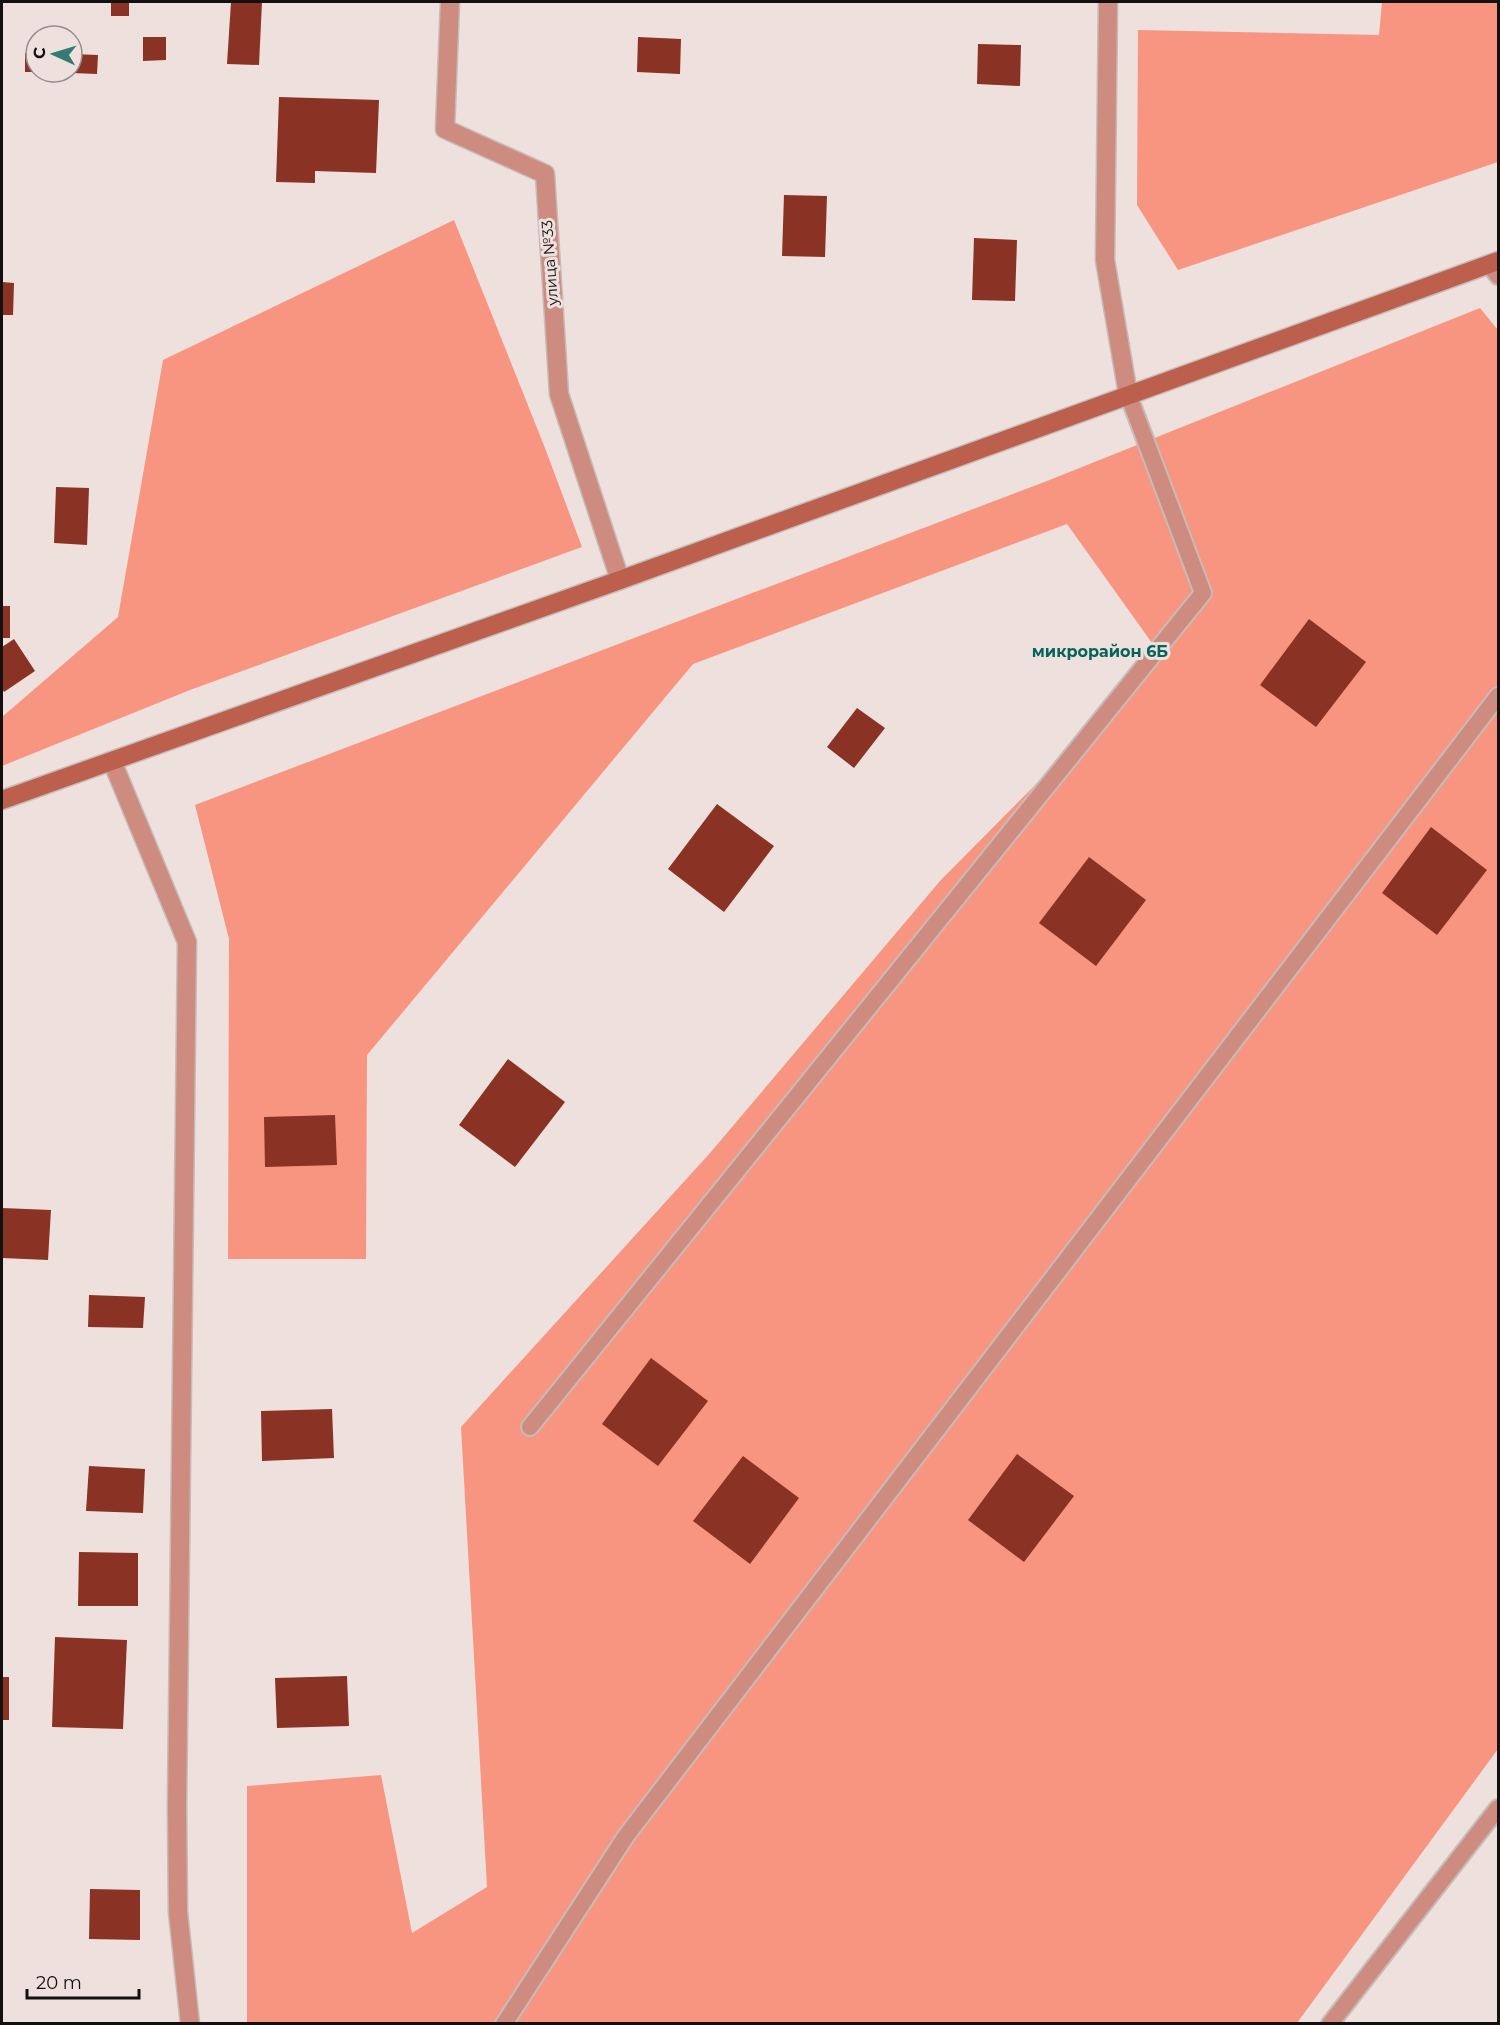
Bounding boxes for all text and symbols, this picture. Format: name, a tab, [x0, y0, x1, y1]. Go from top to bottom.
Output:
north arrow	[24, 24, 84, 84]
text: С	[30, 46, 49, 59]
street label: улица №33	[537, 220, 562, 307]
district label: микрорайон 6Б	[1032, 642, 1168, 661]
scale bar	[27, 1962, 140, 2000]
text: 20 m	[36, 1972, 82, 1994]

